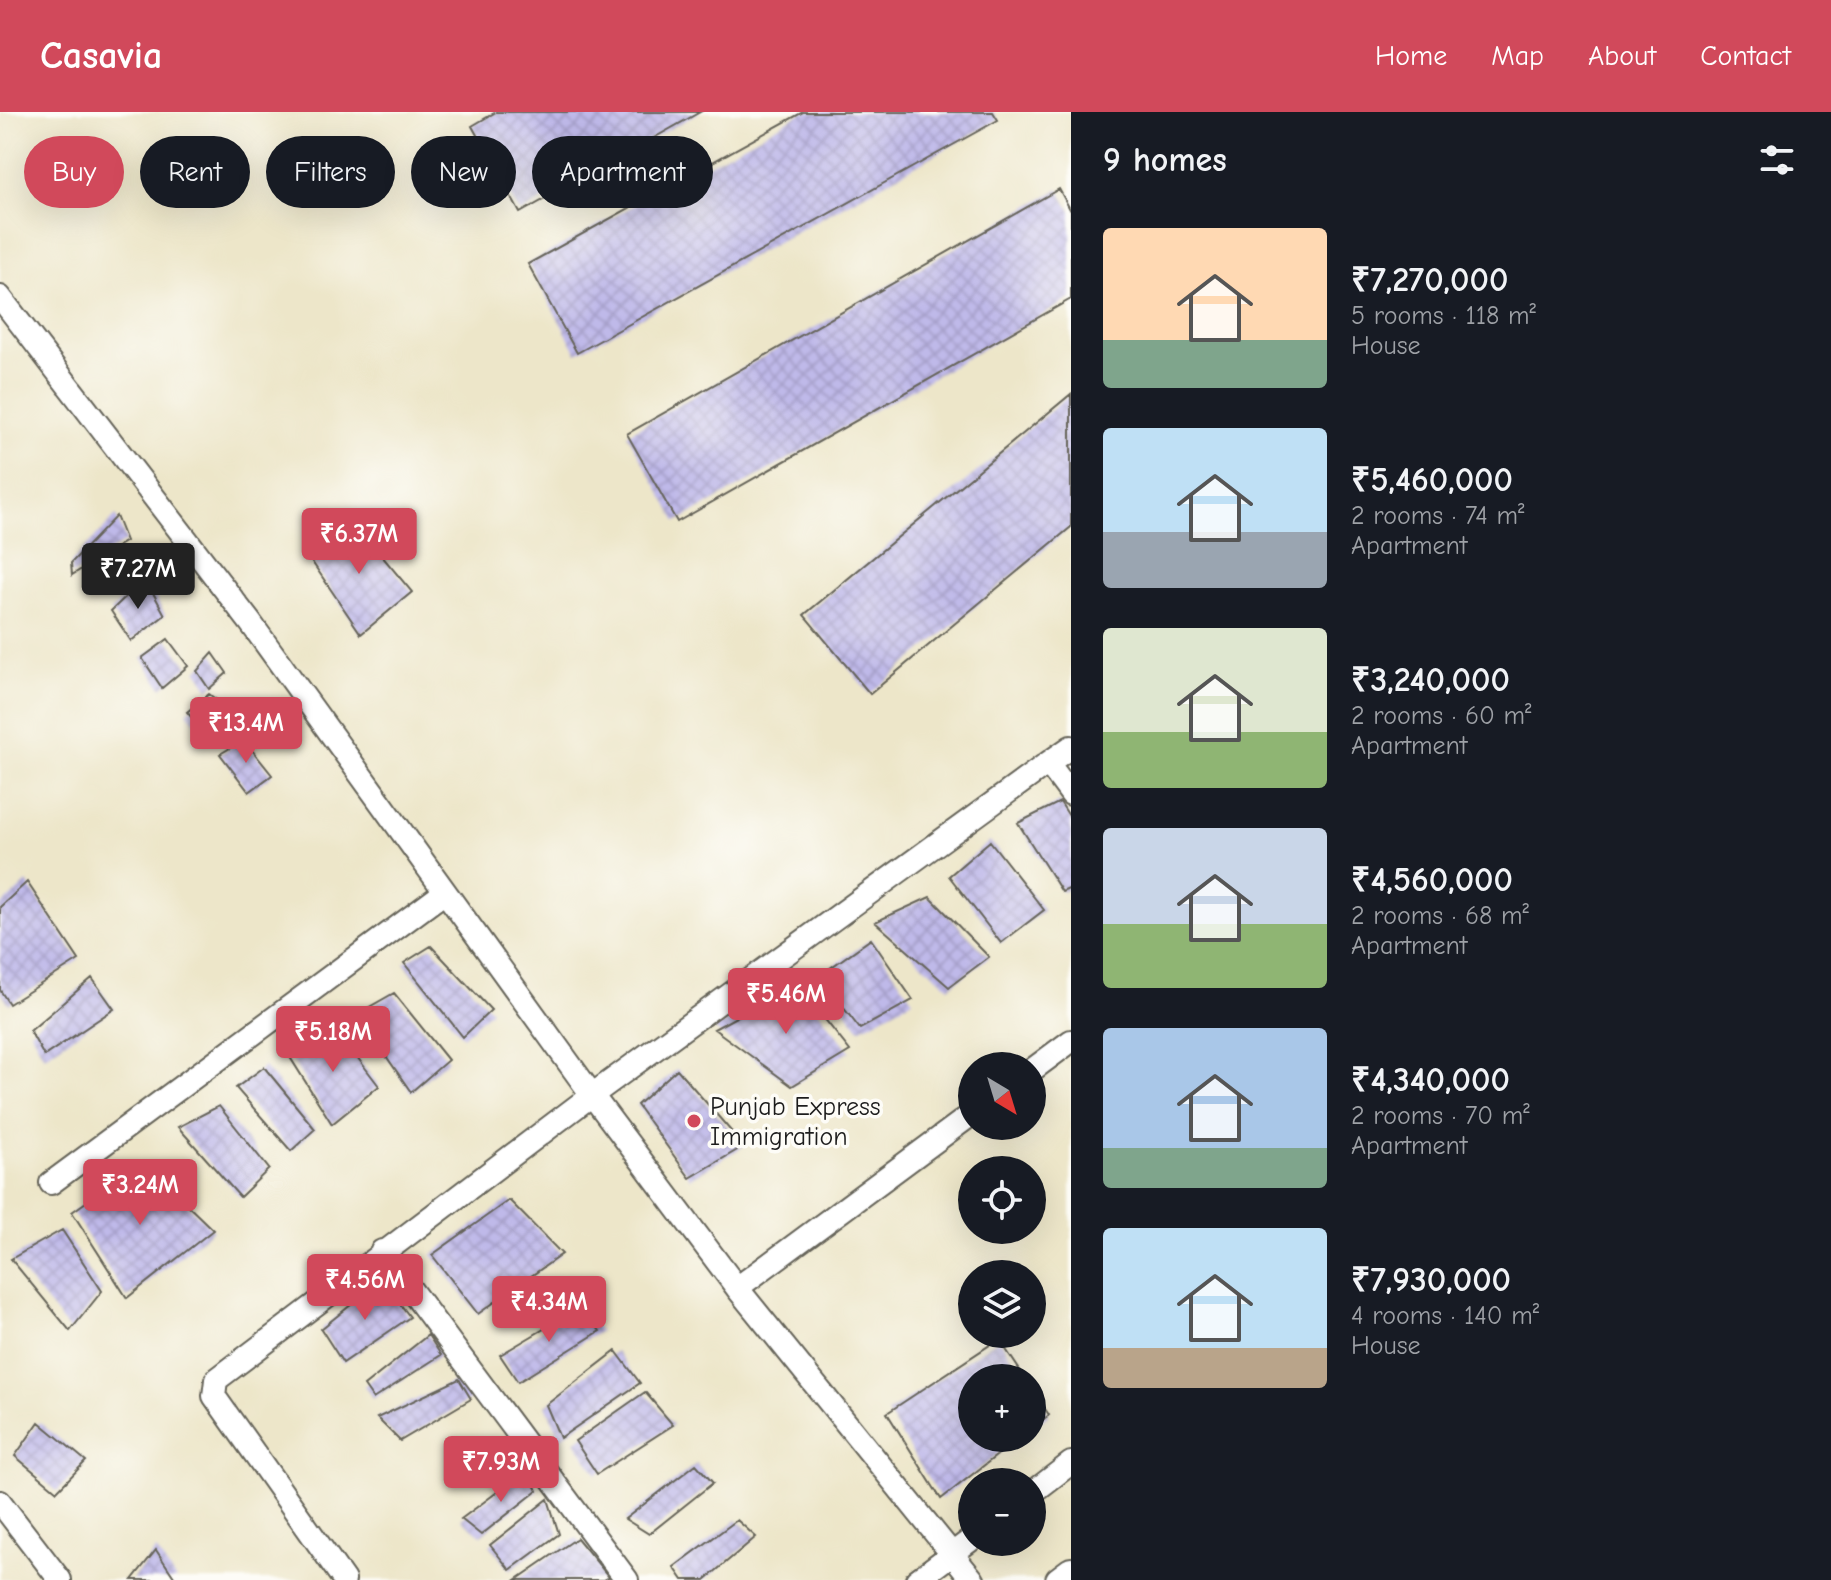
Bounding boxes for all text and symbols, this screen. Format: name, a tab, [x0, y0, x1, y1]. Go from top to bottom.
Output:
text: Casavia	[40, 34, 162, 78]
text: Home	[1375, 40, 1447, 72]
text: Map	[1491, 40, 1544, 72]
text: About	[1588, 40, 1656, 72]
text: Contact	[1700, 40, 1791, 72]
chip: Buy	[24, 136, 124, 208]
chip: Rent	[140, 136, 250, 208]
chip: Filters	[266, 136, 395, 208]
chip: New	[411, 136, 516, 208]
chip: Apartment	[532, 136, 713, 208]
icon: filters	[1755, 138, 1799, 182]
text: 9 homes	[1103, 140, 1227, 180]
icon: home	[1167, 260, 1263, 356]
text: ₹7,270,000	[1351, 260, 1508, 300]
text: 5 rooms · 118 m²	[1351, 301, 1536, 331]
text: House	[1351, 331, 1421, 361]
icon: home	[1167, 460, 1263, 556]
text: ₹5,460,000	[1351, 460, 1513, 500]
text: 2 rooms · 74 m²	[1351, 501, 1524, 531]
pin: ₹6.37M	[294, 508, 424, 576]
text: ₹6.37M	[320, 519, 398, 549]
text: Apartment	[1351, 531, 1467, 561]
pin: ₹7.27M	[73, 543, 203, 611]
text: ₹7.27M	[100, 554, 176, 584]
icon: home	[1167, 660, 1263, 756]
text: ₹3,240,000	[1351, 660, 1510, 700]
pin: ₹13.4M	[181, 697, 311, 765]
text: 2 rooms · 60 m²	[1351, 701, 1532, 731]
text: ₹13.4M	[208, 708, 284, 738]
text: Apartment	[1351, 731, 1467, 761]
icon: home	[1167, 860, 1263, 956]
text: ₹4,560,000	[1351, 860, 1513, 900]
text: 2 rooms · 68 m²	[1351, 901, 1529, 931]
text: Apartment	[1351, 931, 1467, 961]
pin: ₹5.46M	[721, 968, 851, 1036]
text: ₹5.46M	[746, 979, 826, 1009]
pin: ₹5.18M	[268, 1006, 398, 1074]
text: ₹5.18M	[294, 1017, 372, 1047]
north arrow	[958, 1052, 1046, 1140]
map controls	[958, 1052, 1046, 1556]
icon: home	[1167, 1060, 1263, 1156]
text: ₹4,340,000	[1351, 1060, 1510, 1100]
place label: Punjab Express Immigration	[710, 1092, 881, 1152]
text: 2 rooms · 70 m²	[1351, 1101, 1530, 1131]
marker: Punjab Express Immigration	[685, 1112, 703, 1130]
text: Apartment	[1351, 1131, 1467, 1161]
button: locate	[958, 1156, 1046, 1244]
pin: ₹3.24M	[75, 1159, 205, 1227]
text: ₹3.24M	[101, 1170, 179, 1200]
pin: ₹4.56M	[300, 1254, 430, 1322]
button: layers	[958, 1260, 1046, 1348]
icon: home	[1167, 1260, 1263, 1356]
text: ₹7,930,000	[1351, 1260, 1511, 1300]
text: ₹4.56M	[325, 1265, 405, 1295]
pin: ₹4.34M	[484, 1276, 614, 1344]
text: ₹4.34M	[510, 1287, 588, 1317]
text: 4 rooms · 140 m²	[1351, 1301, 1539, 1331]
text: House	[1351, 1331, 1421, 1361]
button: +	[958, 1364, 1046, 1452]
pin: ₹7.93M	[436, 1436, 566, 1504]
text: ₹7.93M	[462, 1447, 540, 1477]
button: −	[958, 1468, 1046, 1556]

